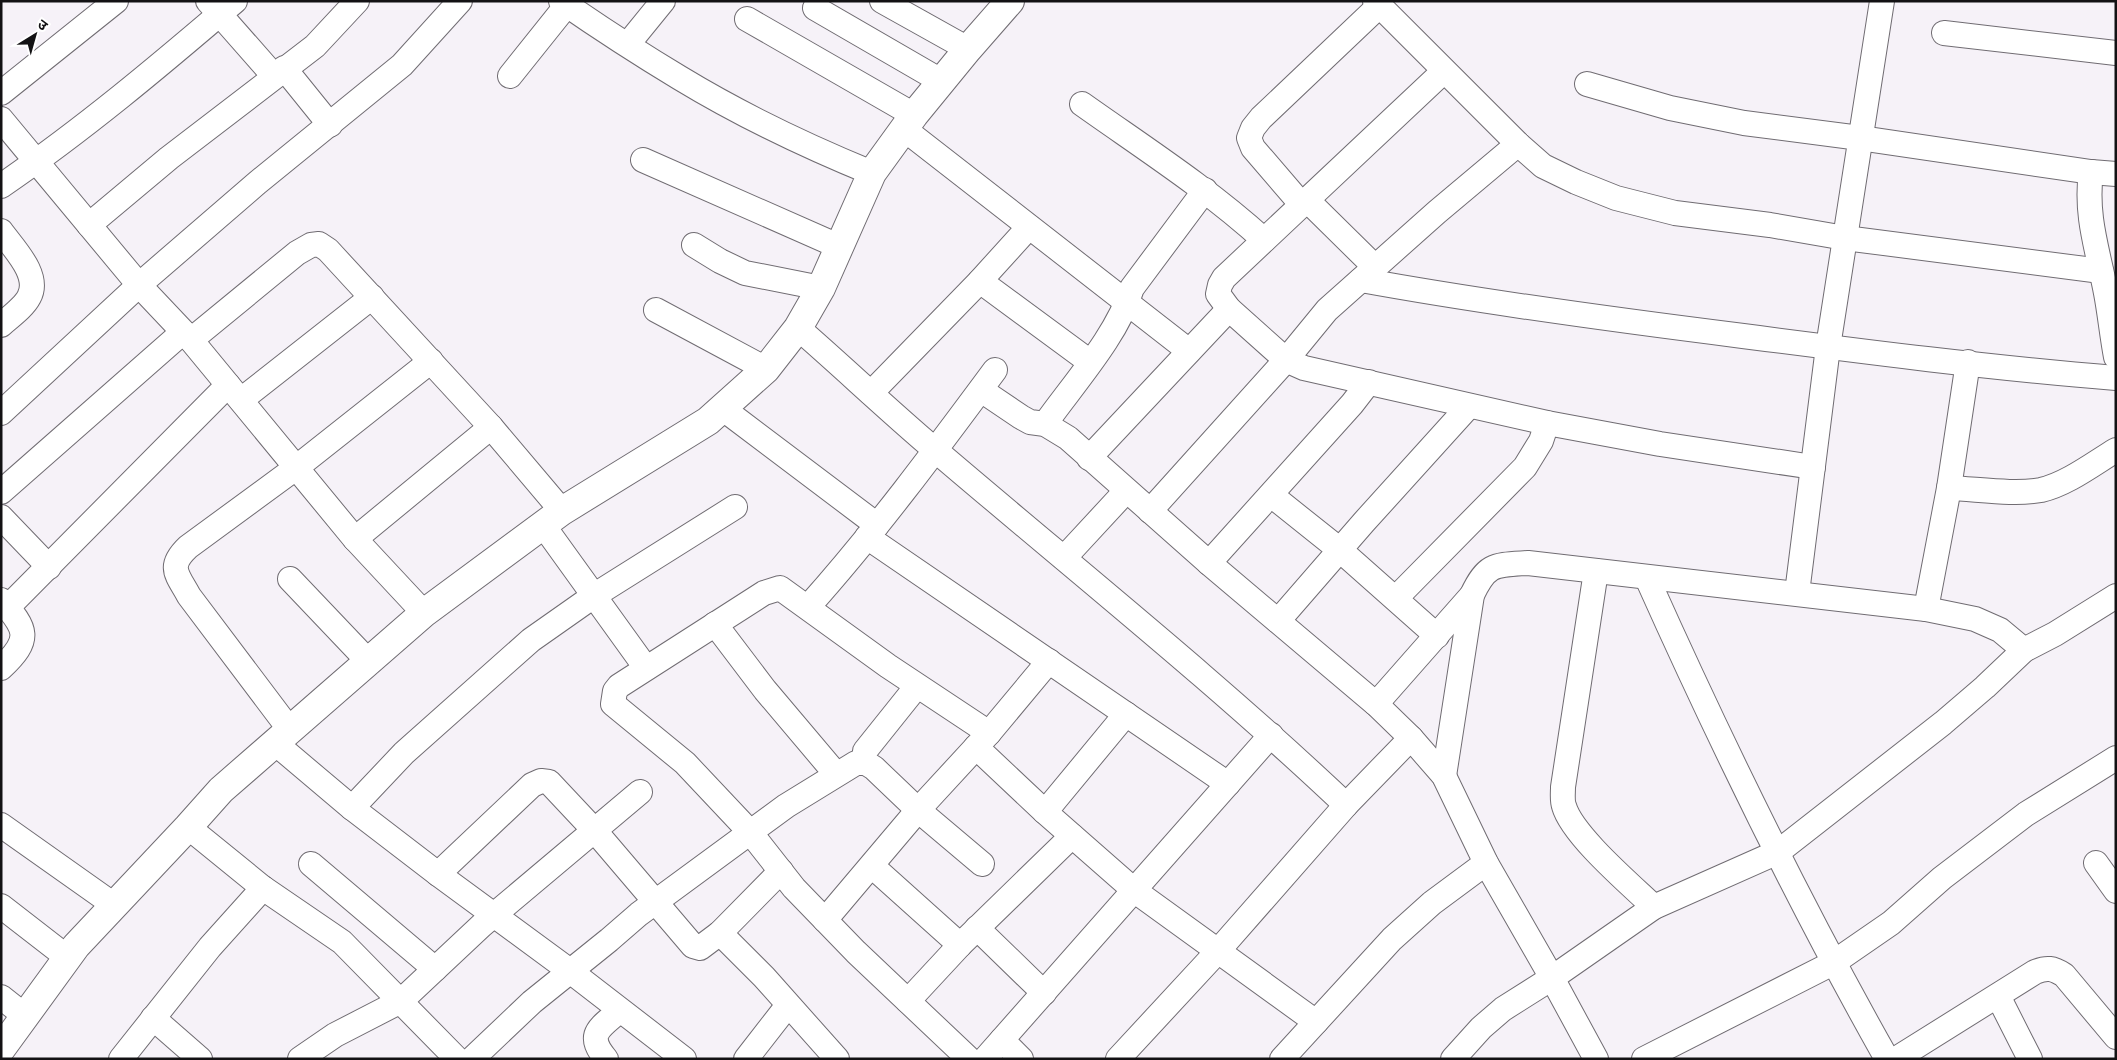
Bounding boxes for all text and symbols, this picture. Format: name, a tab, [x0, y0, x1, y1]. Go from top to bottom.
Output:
north arrow	[10, 10, 60, 60]
text: उ	[34, 14, 53, 36]

